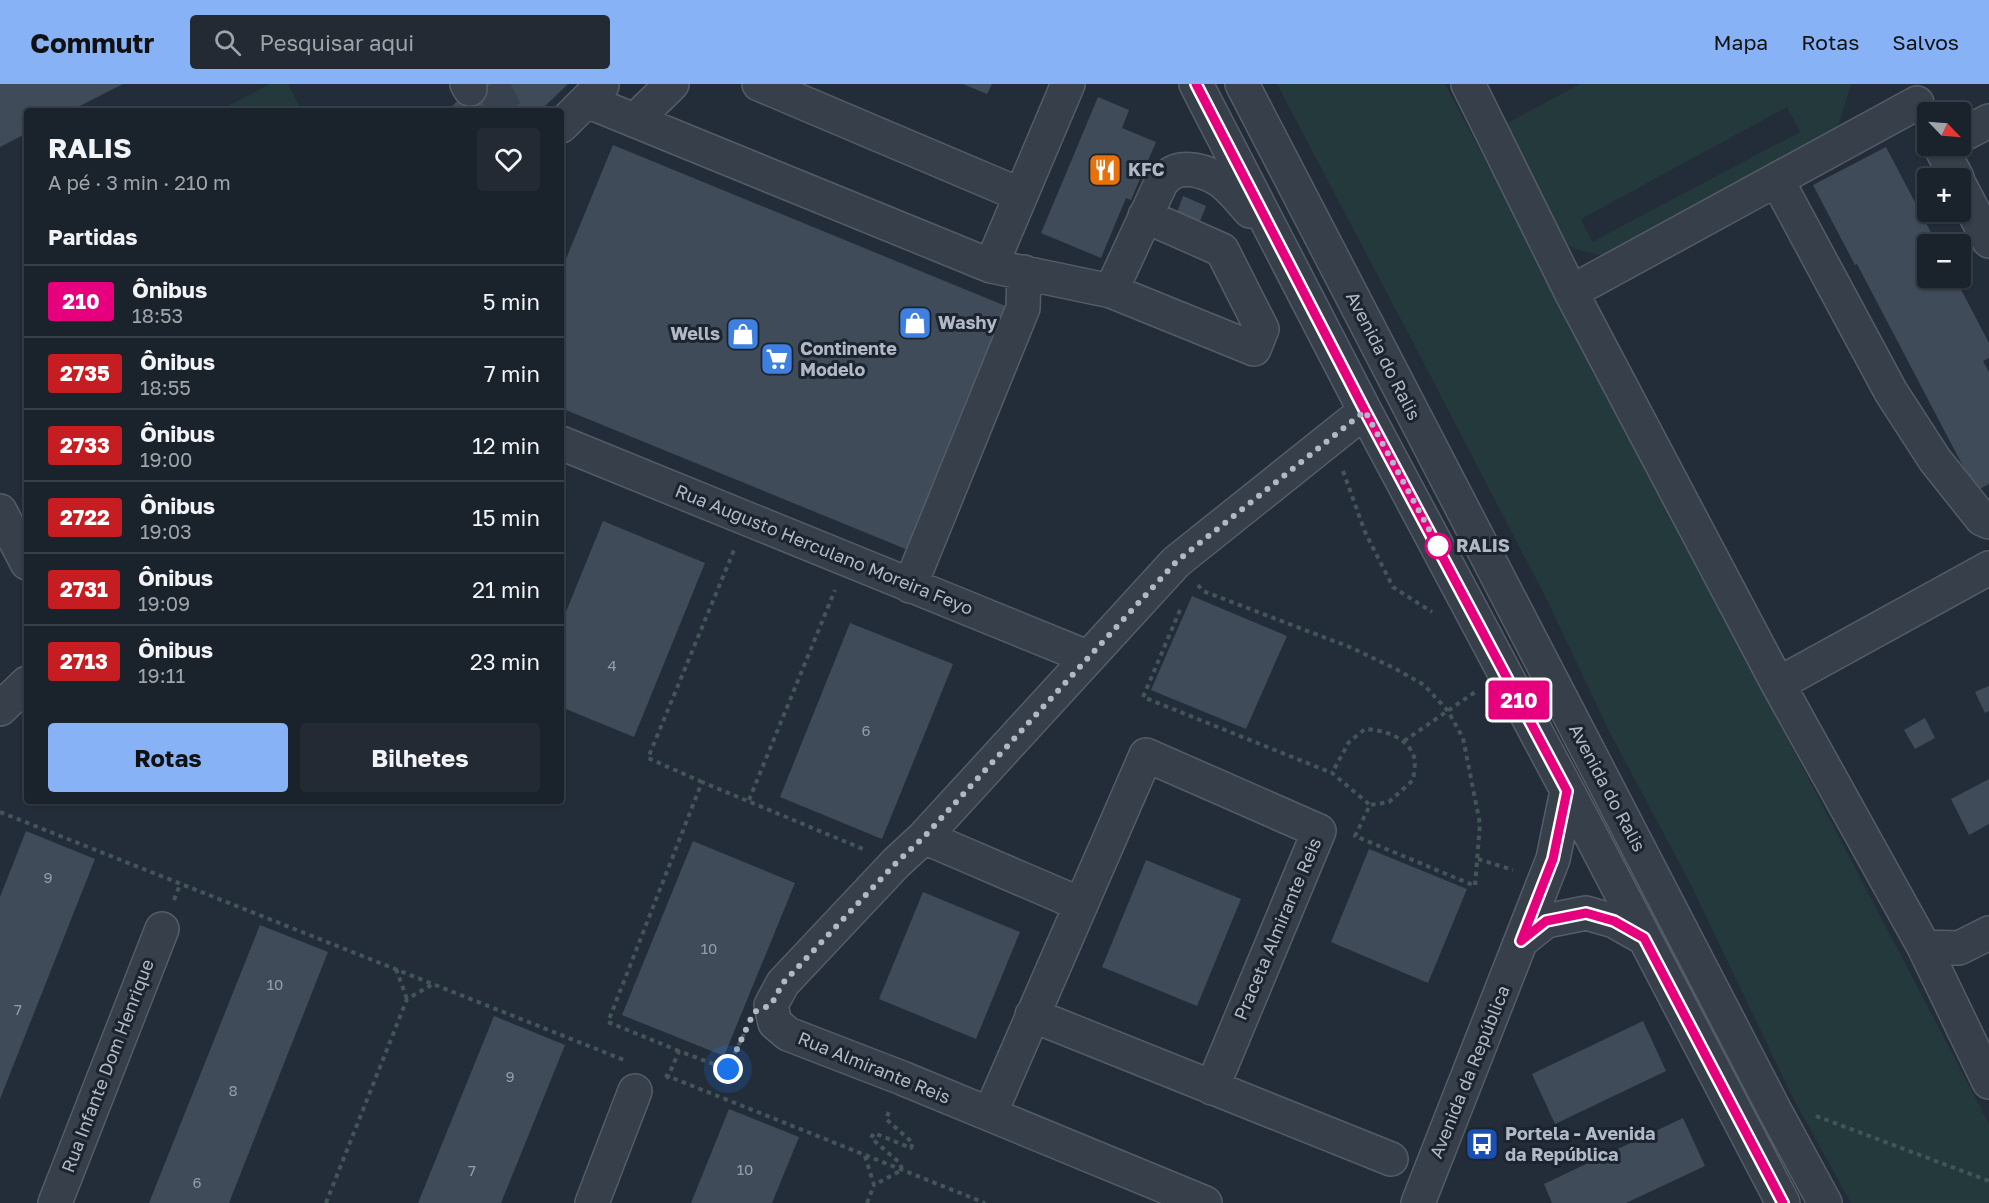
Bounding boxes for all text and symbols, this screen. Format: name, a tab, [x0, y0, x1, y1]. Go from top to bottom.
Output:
search box	[190, 15, 610, 69]
text: Commutr	[30, 26, 154, 59]
icon: search	[211, 26, 244, 59]
text: Pesquisar aqui	[259, 29, 414, 56]
text: Mapa	[1714, 29, 1768, 55]
text: Rotas	[1801, 29, 1859, 55]
text: Salvos	[1892, 29, 1959, 55]
north arrow	[1917, 102, 1971, 156]
map controls	[1917, 102, 1971, 288]
button: heart	[477, 128, 540, 191]
text: RALIS	[48, 131, 132, 164]
restaurant icon: KFC	[1087, 152, 1123, 188]
place label: KFC	[1128, 158, 1165, 180]
button: +	[1917, 168, 1971, 222]
text: A pé · 3 min · 210 m	[48, 170, 231, 194]
text: Partidas	[48, 223, 138, 250]
button: −	[1917, 234, 1971, 288]
text: Ônibus	[132, 276, 207, 303]
text: 210	[62, 288, 100, 314]
text: 5 min	[483, 288, 540, 315]
street label: Avenida do Ralis	[1342, 288, 1426, 424]
text: 18:53	[132, 303, 183, 327]
shop icon: Washy	[897, 305, 933, 341]
place label: Washy	[938, 311, 997, 333]
shop icon: Wells	[725, 316, 761, 352]
place label: Wells	[670, 322, 720, 344]
place label: Continente Modelo	[800, 337, 897, 380]
supermarket icon: Continente Modelo	[759, 341, 795, 377]
text: Ônibus	[140, 348, 215, 375]
text: 2735	[60, 360, 110, 386]
text: 7 min	[484, 360, 540, 387]
text: 18:55	[140, 375, 191, 399]
text: Ônibus	[140, 420, 215, 447]
text: 2733	[60, 432, 110, 458]
text: 12 min	[472, 432, 540, 459]
text: 19:00	[140, 447, 192, 471]
street label: Rua Augusto Herculano Moreira Feyo	[672, 479, 976, 619]
text: Ônibus	[140, 492, 215, 519]
text: 2722	[60, 504, 110, 530]
text: 15 min	[472, 504, 540, 531]
text: 19:03	[140, 519, 192, 543]
marker: RALIS	[1425, 533, 1451, 559]
place label: RALIS	[1456, 534, 1510, 556]
text: Ônibus	[138, 564, 213, 591]
text: 2731	[60, 576, 108, 602]
text: 21 min	[472, 576, 540, 603]
text: 19:09	[138, 591, 190, 615]
text: Ônibus	[138, 636, 213, 663]
text: 2713	[60, 648, 108, 674]
text: 23 min	[470, 648, 540, 675]
house number: 4	[607, 656, 617, 674]
text: 19:11	[138, 663, 185, 687]
line badge: 210	[1484, 680, 1553, 720]
text: 210	[1500, 687, 1538, 713]
street label: Avenida do Ralis	[1565, 720, 1651, 855]
house number: 6	[861, 721, 871, 739]
button: Rotas	[48, 723, 288, 792]
button: Bilhetes	[300, 723, 540, 792]
street label: Praceta Almirante Reis	[1229, 834, 1326, 1023]
house number: 9	[43, 868, 53, 886]
house number: 10	[701, 939, 717, 957]
street label: Rua Infante Dom Henrique	[56, 956, 158, 1175]
house number: 10	[267, 975, 283, 993]
street label: Avenida da República	[1424, 982, 1514, 1161]
house number: 7	[14, 1000, 22, 1018]
street label: Rua Almirante Reis	[795, 1026, 954, 1108]
your location	[713, 1054, 743, 1084]
house number: 9	[505, 1067, 515, 1085]
house number: 8	[228, 1081, 238, 1099]
place label: Portela - Avenida da República	[1505, 1122, 1655, 1165]
bus stop icon: Portela - Avenida da República	[1464, 1126, 1500, 1162]
house number: 10	[737, 1160, 753, 1178]
house number: 7	[468, 1161, 476, 1179]
house number: 6	[192, 1173, 202, 1191]

